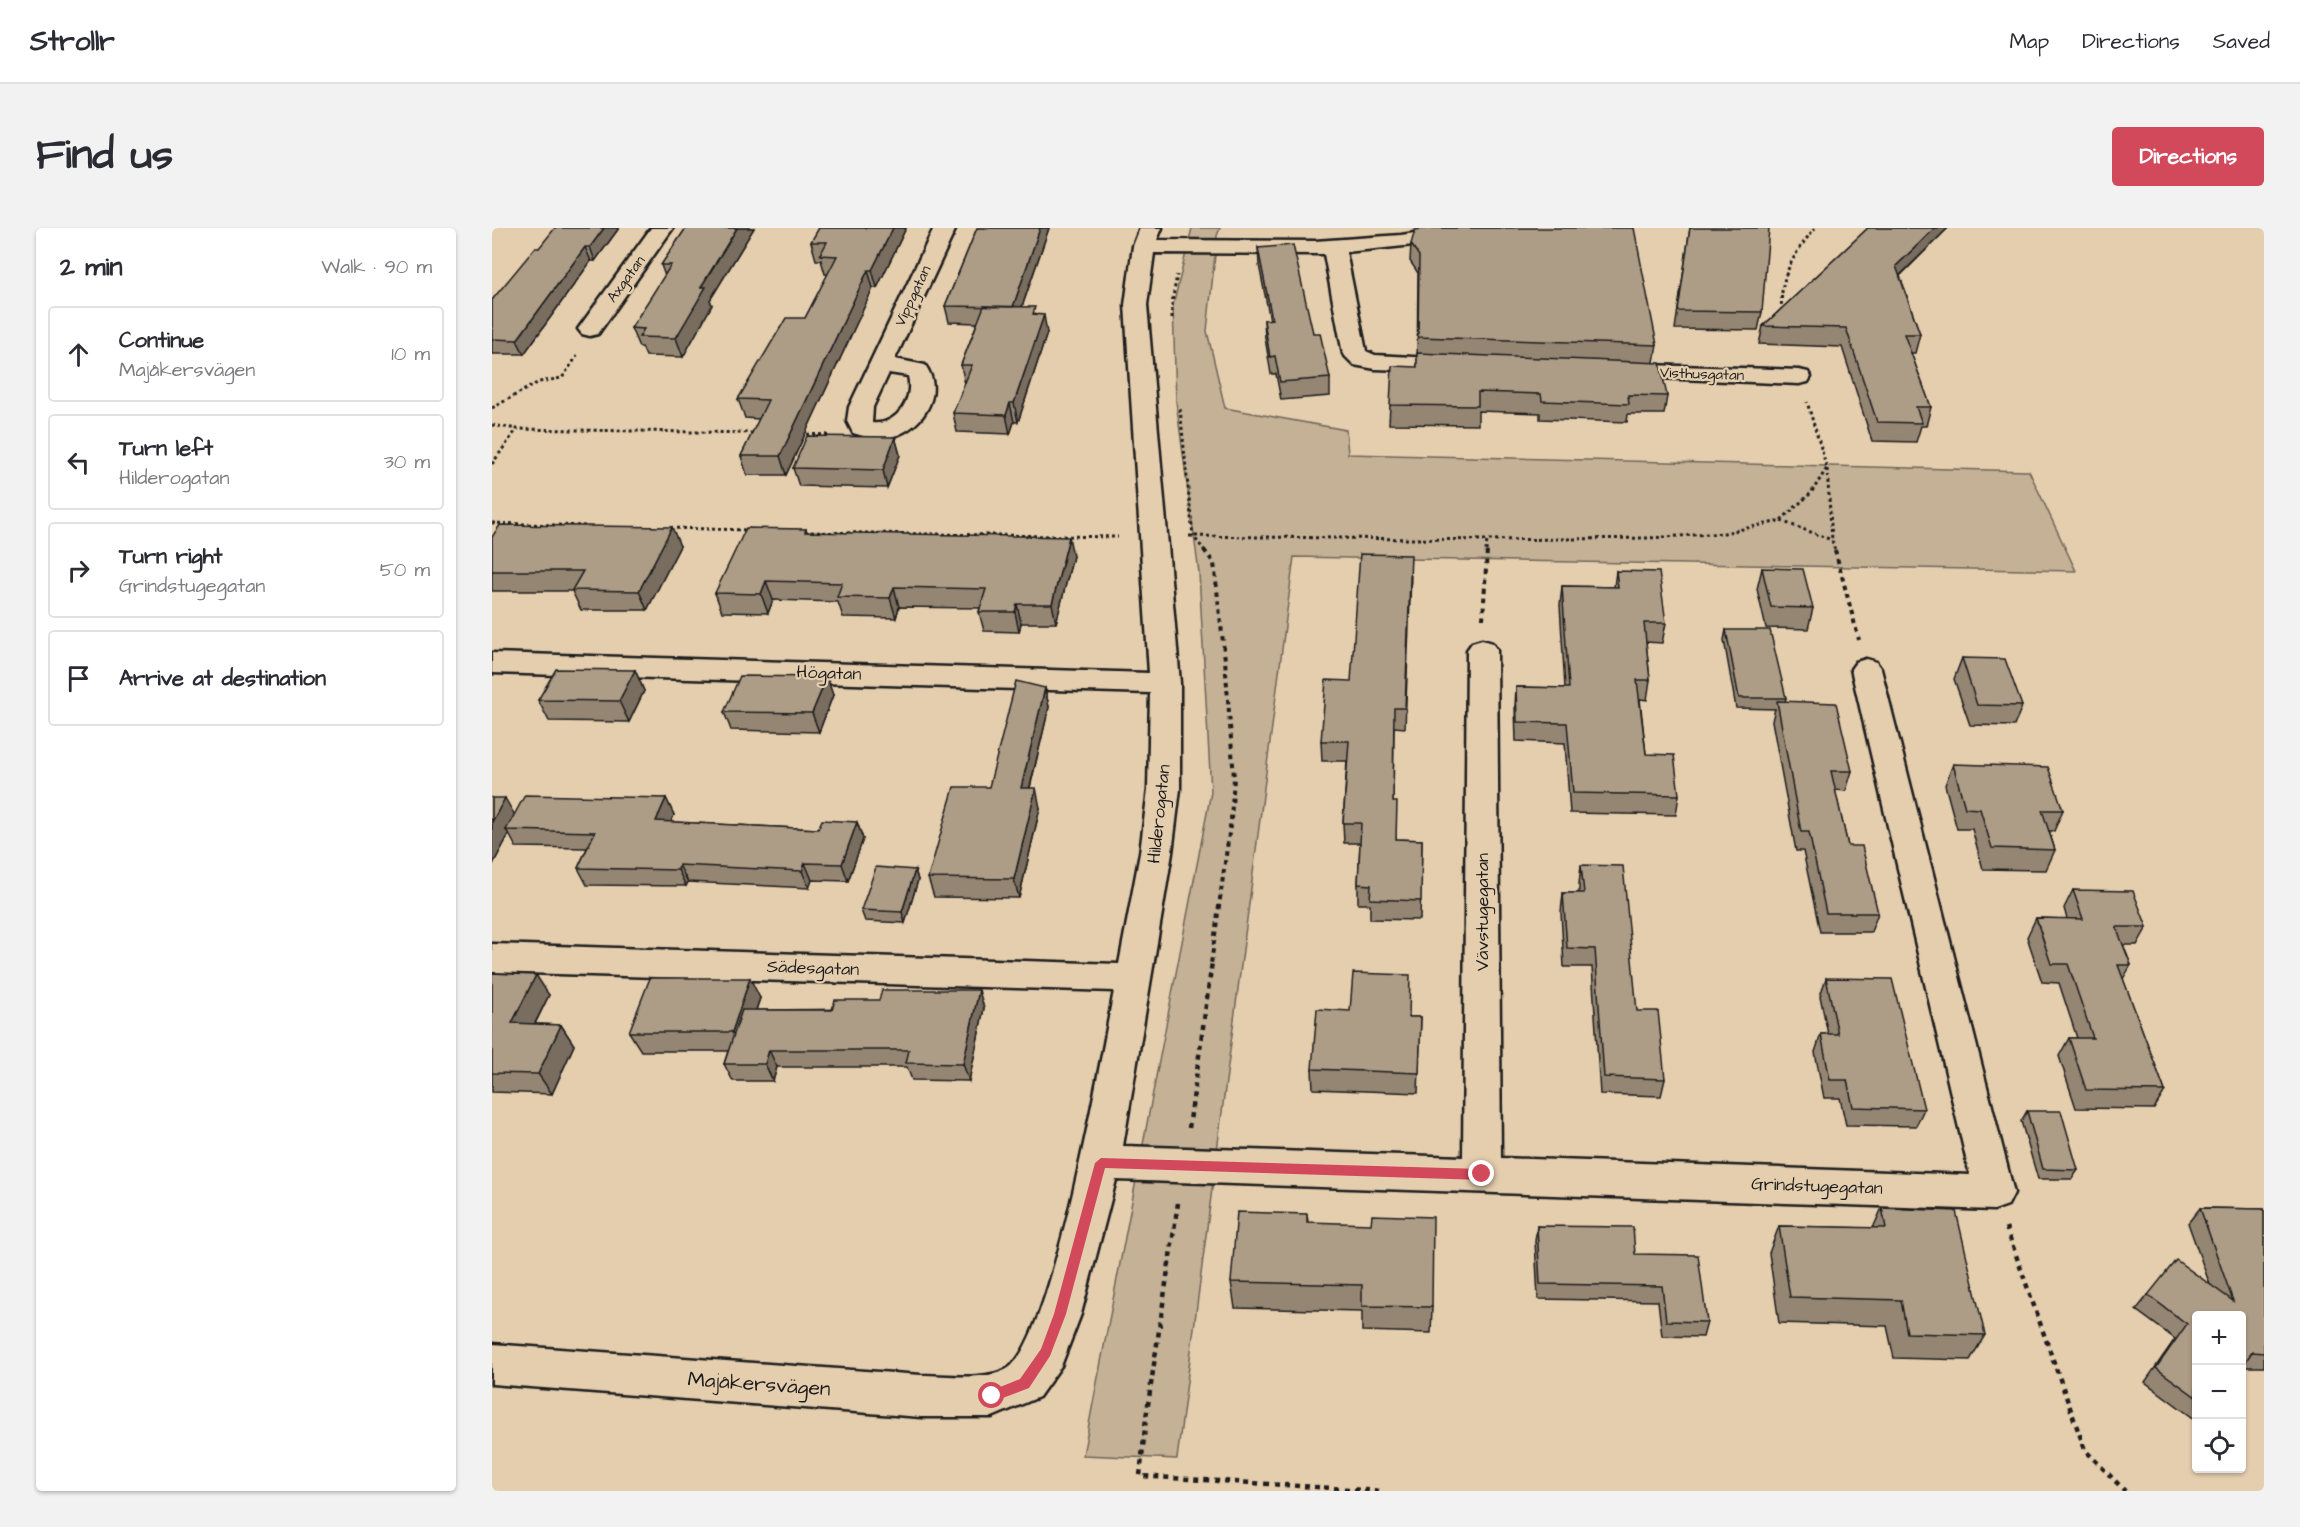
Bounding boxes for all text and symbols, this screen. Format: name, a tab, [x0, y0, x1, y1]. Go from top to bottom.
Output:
text: Strollr	[30, 22, 115, 61]
text: Map	[2009, 27, 2049, 56]
text: Directions	[2082, 27, 2180, 56]
text: Saved	[2213, 27, 2270, 56]
text: Find us	[36, 127, 173, 185]
button: Directions	[2112, 127, 2264, 186]
text: 2 min	[60, 249, 122, 285]
street label: Axgatan	[602, 251, 651, 307]
text: Walk · 90 m	[321, 253, 432, 281]
street label: Vippgatan	[890, 262, 937, 330]
text: Continue	[119, 325, 204, 356]
icon: ahead	[62, 338, 95, 371]
text: 10 m	[391, 340, 430, 368]
text: Majåkersvägen	[119, 356, 255, 384]
street label: Visthusgatan	[1659, 362, 1745, 387]
text: Turn left	[119, 433, 213, 464]
icon: left	[62, 446, 95, 479]
text: 30 m	[384, 448, 430, 476]
text: Hilderogatan	[119, 464, 229, 492]
text: Turn right	[119, 541, 222, 572]
icon: right	[62, 554, 95, 587]
text: 50 m	[380, 556, 430, 584]
text: Grindstugegatan	[119, 572, 265, 600]
street label: Högatan	[796, 659, 862, 688]
icon: arrive	[62, 662, 95, 695]
text: Arrive at destination	[119, 663, 326, 694]
street label: Hilderogatan	[1141, 763, 1178, 865]
street label: Vävstugegatan	[1470, 853, 1496, 971]
street label: Sädesgatan	[766, 954, 860, 983]
route end	[1468, 1160, 1494, 1186]
street label: Grindstugegatan	[1751, 1171, 1883, 1202]
map controls	[2192, 1311, 2246, 1473]
button: +	[2192, 1311, 2246, 1365]
street label: Majåkersvägen	[686, 1365, 831, 1405]
button: −	[2192, 1365, 2246, 1419]
route start	[978, 1382, 1004, 1408]
button: locate	[2192, 1419, 2246, 1473]

